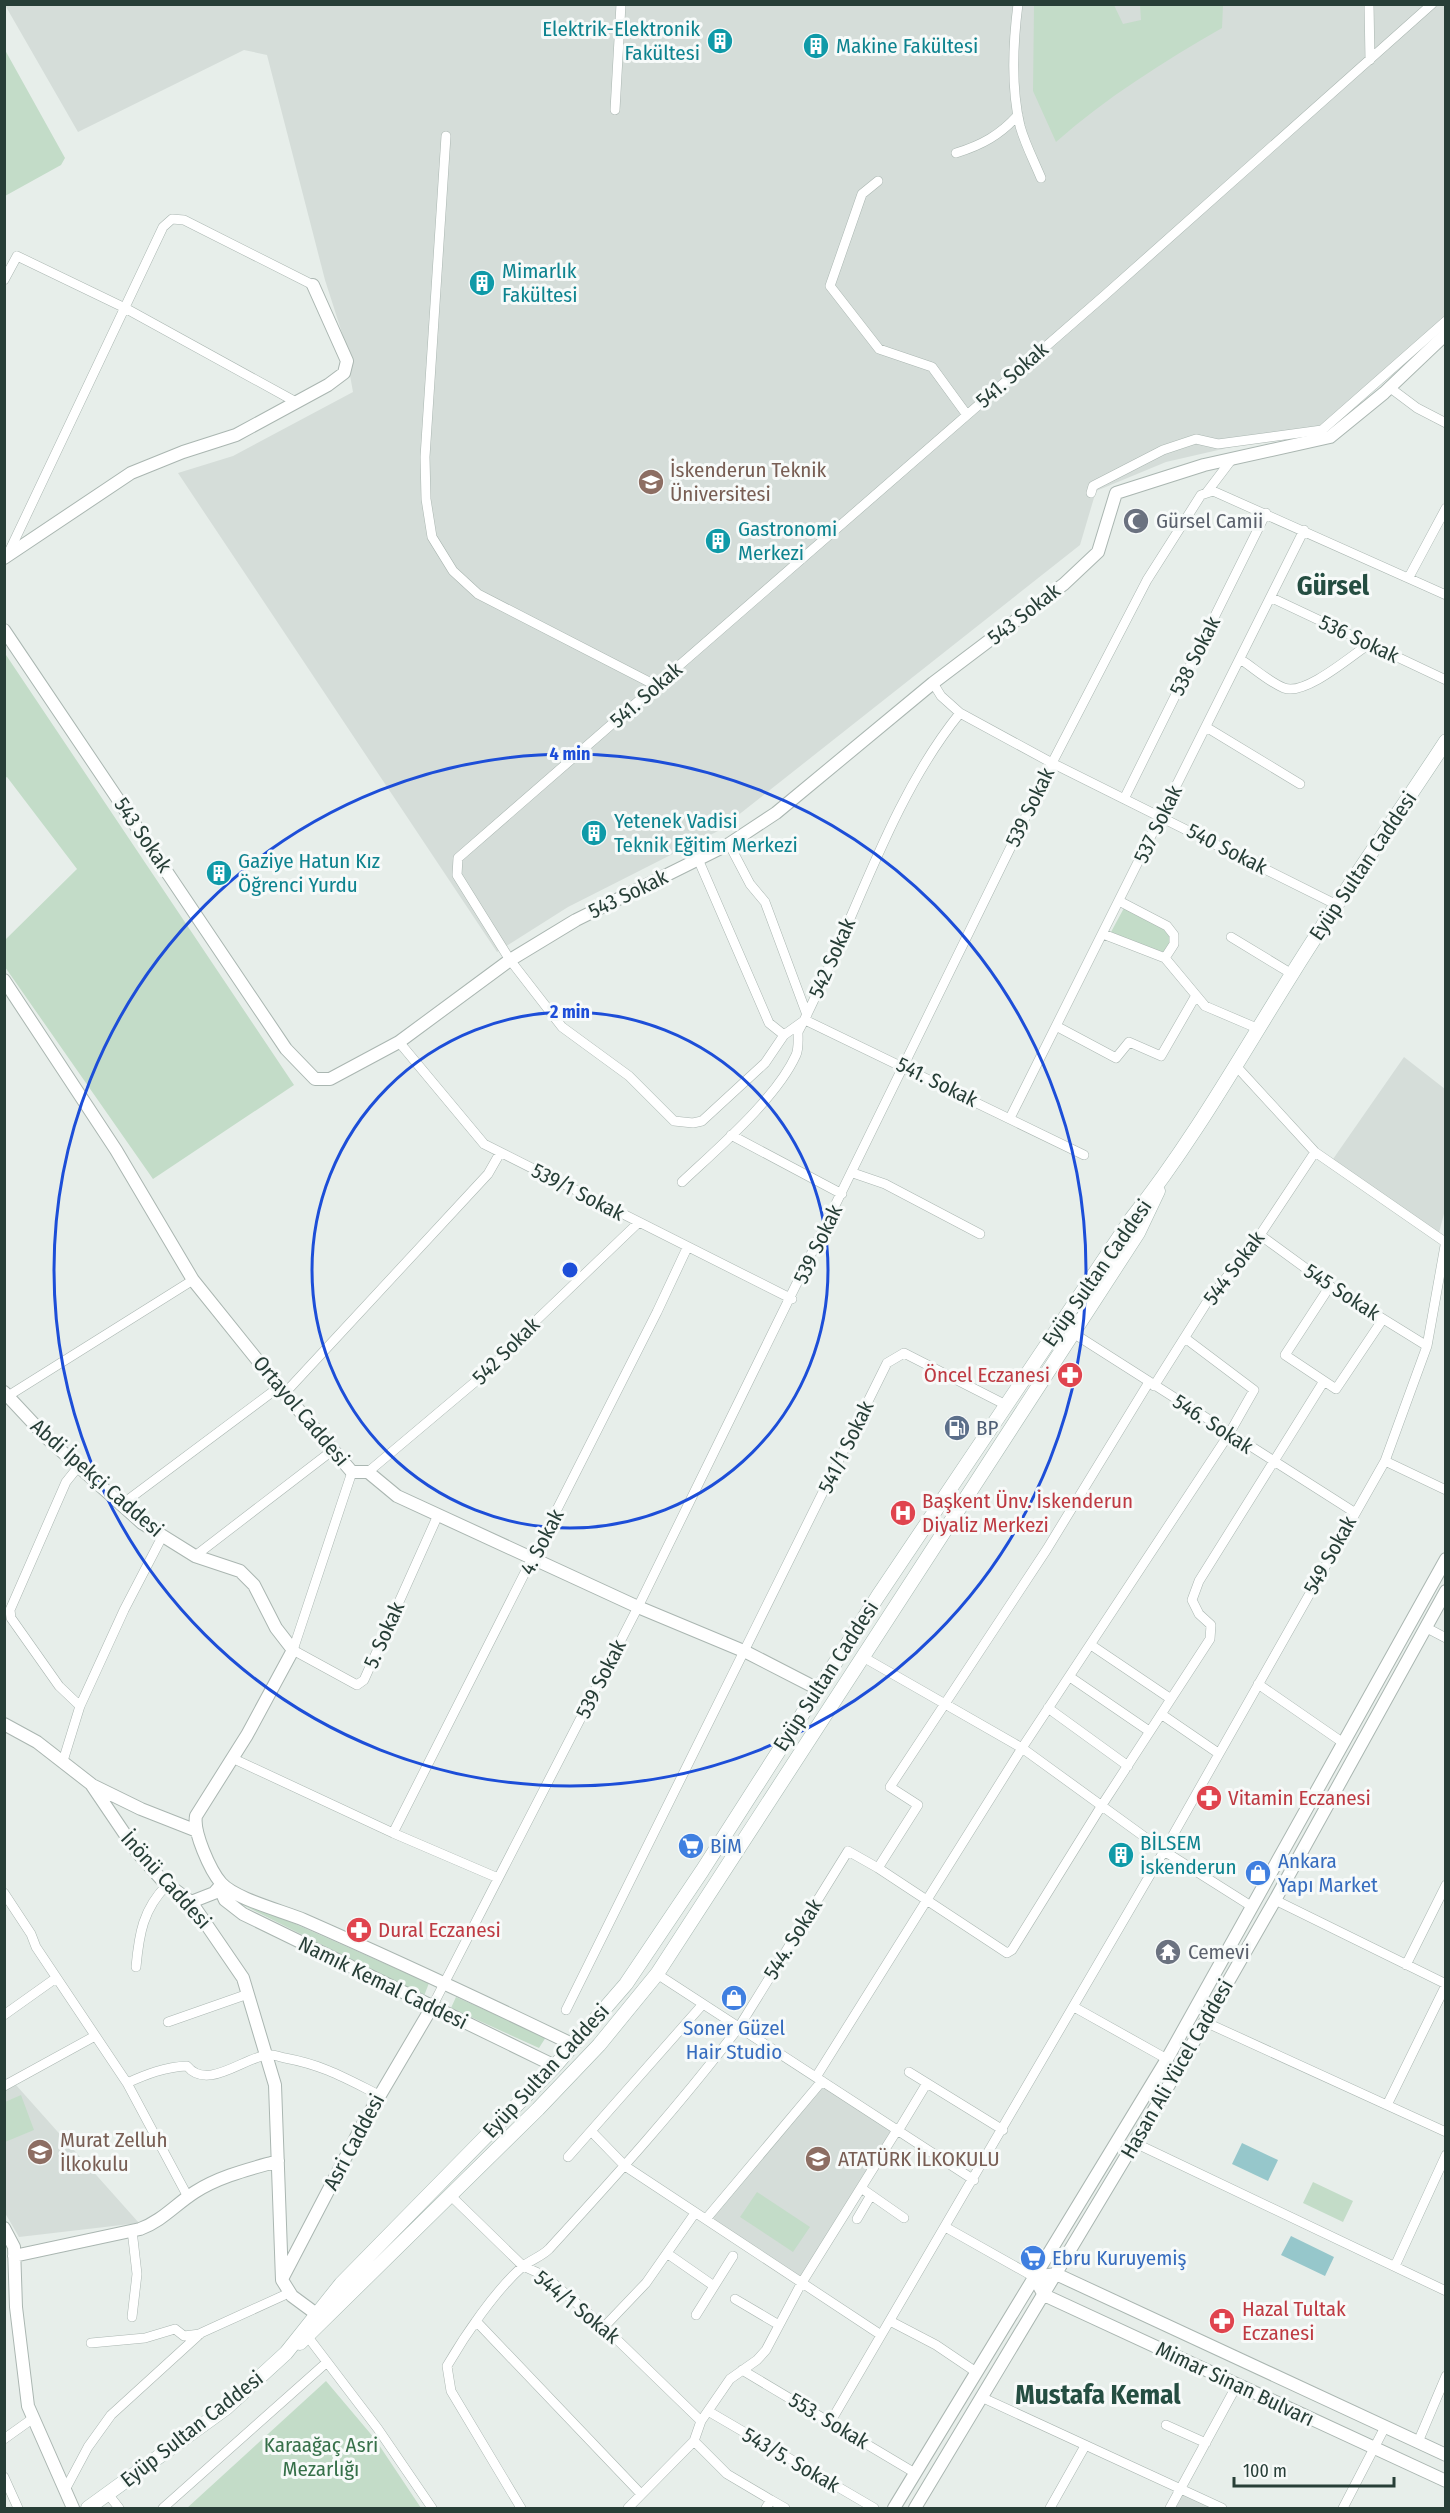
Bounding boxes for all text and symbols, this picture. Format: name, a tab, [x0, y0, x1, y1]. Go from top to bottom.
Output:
place label: Elektrik-Elektronik Fakültesi	[542, 16, 700, 66]
building icon: Elektrik-Elektronik Fakültesi	[705, 26, 735, 56]
building icon: Makine Fakültesi	[801, 31, 831, 61]
place label: Makine Fakültesi	[836, 33, 978, 59]
place label: Mimarlık Fakültesi	[502, 258, 578, 308]
building icon: Mimarlık Fakültesi	[467, 268, 497, 298]
street label: 541. Sokak	[971, 336, 1054, 413]
place label: İskenderun Teknik Üniversitesi	[670, 457, 827, 507]
school or university icon: İskenderun Teknik Üniversitesi	[636, 467, 666, 497]
mosque icon: Gürsel Camii	[1121, 506, 1151, 536]
place label: Gürsel Camii	[1156, 508, 1263, 534]
place label: Gastronomi Merkezi	[738, 516, 837, 566]
building icon: Gastronomi Merkezi	[703, 526, 733, 556]
district label: Gürsel	[1297, 570, 1370, 602]
street label: 543 Sokak	[983, 577, 1066, 650]
street label: 536 Sokak	[1315, 609, 1403, 669]
street label: 538 Sokak	[1164, 612, 1226, 700]
street label: 541. Sokak	[605, 656, 688, 733]
text: 4 min	[550, 743, 590, 765]
street label: 539 Sokak	[1000, 763, 1060, 851]
street label: 537 Sokak	[1128, 781, 1188, 867]
street label: Eyüp Sultan Caddesi	[1304, 787, 1422, 945]
street label: 543 Sokak	[108, 793, 178, 878]
place label: Yetenek Vadisi Teknik Eğitim Merkezi	[614, 808, 798, 858]
building icon: Yetenek Vadisi Teknik Eğitim Merkezi	[579, 818, 609, 848]
street label: 540 Sokak	[1182, 818, 1272, 880]
place label: Gaziye Hatun Kız Öğrenci Yurdu	[238, 848, 380, 898]
building icon: Gaziye Hatun Kız Öğrenci Yurdu	[204, 858, 234, 888]
street label: 543 Sokak	[584, 864, 672, 924]
street label: 542 Sokak	[803, 914, 861, 1002]
text: 2 min	[549, 1001, 590, 1023]
street label: 541. Sokak	[892, 1051, 982, 1113]
street label: 539/1 Sokak	[527, 1158, 629, 1227]
street label: Eyüp Sultan Caddesi	[1037, 1194, 1157, 1352]
street label: 539 Sokak	[788, 1200, 848, 1288]
street label: 544 Sokak	[1198, 1226, 1270, 1310]
street label: 545 Sokak	[1299, 1258, 1385, 1326]
centre of rings	[560, 1260, 580, 1280]
street label: 542 Sokak	[467, 1312, 545, 1390]
street label: Ortayol Caddesi	[247, 1351, 355, 1471]
pharmacy icon: Öncel Eczanesi	[1055, 1360, 1085, 1390]
place label: Öncel Eczanesi	[924, 1362, 1050, 1388]
street label: 546. Sokak	[1168, 1388, 1258, 1460]
street label: 541/1 Sokak	[812, 1396, 880, 1497]
street label: Abdi İpekçi Caddesi	[25, 1413, 169, 1543]
fuel station icon: BP	[942, 1413, 972, 1443]
place label: BP	[976, 1415, 998, 1441]
place label: Başkent Ünv. İskenderun Diyaliz Merkezi	[922, 1488, 1133, 1538]
hospital icon: Başkent Ünv. İskenderun Diyaliz Merkezi	[888, 1498, 918, 1528]
street label: 4. Sokak	[514, 1504, 570, 1579]
street label: 549 Sokak	[1298, 1511, 1362, 1599]
street label: Eyüp Sultan Caddesi	[768, 1596, 884, 1756]
street label: 5. Sokak	[358, 1598, 410, 1672]
street label: 539 Sokak	[570, 1635, 632, 1723]
pharmacy icon: Vitamin Eczanesi	[1194, 1783, 1224, 1813]
place label: Vitamin Eczanesi	[1228, 1785, 1371, 1811]
street label: İnönü Caddesi	[115, 1826, 217, 1934]
place label: BİLSEM İskenderun	[1140, 1830, 1237, 1880]
supermarket icon: BİM	[676, 1831, 706, 1861]
place label: BİM	[710, 1833, 742, 1859]
building icon: BİLSEM İskenderun	[1106, 1840, 1136, 1870]
place label: Ankara Yapı Market	[1278, 1848, 1378, 1898]
shop icon: Ankara Yapı Market	[1243, 1858, 1273, 1888]
street label: 544. Sokak	[758, 1894, 828, 1984]
pharmacy icon: Dural Eczanesi	[344, 1915, 374, 1945]
place label: Dural Eczanesi	[378, 1917, 501, 1943]
street label: Namık Kemal Caddesi	[294, 1931, 472, 2035]
temple icon: Cemevi	[1153, 1937, 1183, 1967]
place label: Cemevi	[1188, 1939, 1250, 1965]
street label: Hasan Ali Yücel Caddesi	[1115, 1975, 1239, 2163]
shop icon: Soner Güzel Hair Studio	[719, 1983, 749, 2013]
street label: Eyüp Sultan Caddesi	[477, 1999, 615, 2143]
place label: Soner Güzel Hair Studio	[683, 2015, 786, 2065]
street label: Asri Caddesi	[318, 2089, 390, 2195]
place label: Murat Zelluh İlkokulu	[60, 2127, 168, 2177]
school or university icon: Murat Zelluh İlkokulu	[25, 2137, 55, 2167]
school or university icon: ATATÜRK İLKOKULU	[803, 2144, 833, 2174]
place label: ATATÜRK İLKOKULU	[838, 2146, 1000, 2172]
supermarket icon: Ebru Kuruyemiş	[1018, 2243, 1048, 2273]
place label: Ebru Kuruyemiş	[1052, 2245, 1187, 2271]
street label: 544/1 Sokak	[529, 2265, 625, 2349]
place label: Hazal Tultak Eczanesi	[1242, 2296, 1346, 2346]
pharmacy icon: Hazal Tultak Eczanesi	[1207, 2306, 1237, 2336]
street label: Mimar Sinan Bulvarı	[1152, 2336, 1318, 2432]
street label: Eyüp Sultan Caddesi	[116, 2365, 268, 2493]
district label: Mustafa Kemal	[1015, 2379, 1181, 2411]
street label: 553. Sokak	[784, 2387, 874, 2455]
street label: 543/5. Sokak	[738, 2422, 844, 2498]
park label: Karaağaç Asri Mezarlığı	[264, 2432, 378, 2482]
scale bar	[1234, 2450, 1394, 2488]
text: 100 m	[1243, 2460, 1287, 2482]

